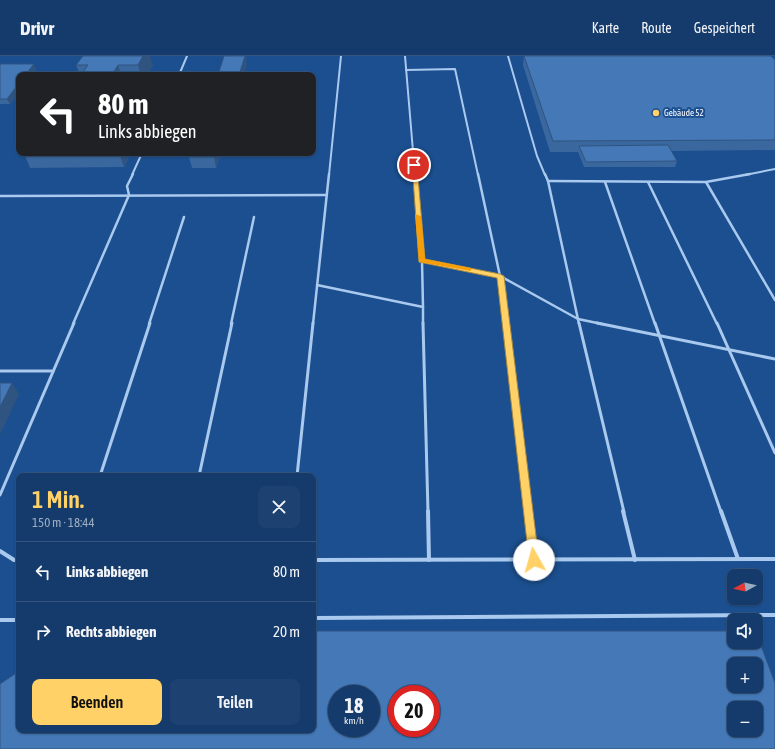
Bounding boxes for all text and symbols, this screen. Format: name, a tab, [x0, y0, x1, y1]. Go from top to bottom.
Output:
text: Drivr	[20, 17, 54, 39]
text: Karte	[592, 20, 619, 36]
text: Route	[641, 20, 672, 36]
text: Gespeichert	[694, 20, 755, 36]
icon: left	[32, 88, 84, 140]
text: 80 m	[98, 88, 148, 120]
marker: Gebäude 52	[651, 108, 661, 118]
place label: Gebäude 52	[664, 108, 704, 118]
text: Links abbiegen	[98, 121, 197, 142]
pin	[397, 148, 431, 182]
icon: arrive	[403, 154, 425, 176]
text: 1 Min.	[32, 486, 84, 513]
button: close	[258, 486, 300, 528]
text: 150 m · 18:44	[32, 515, 95, 530]
position arrow	[513, 539, 555, 581]
icon: left	[32, 561, 54, 583]
text: Links abbiegen	[66, 563, 148, 580]
text: 80 m	[273, 563, 300, 580]
north arrow	[727, 569, 763, 605]
map controls	[727, 569, 763, 737]
button: sound	[727, 613, 763, 649]
icon: right	[32, 621, 54, 643]
text: Rechts abbiegen	[66, 623, 156, 640]
text: 20 m	[273, 623, 300, 640]
button: +	[727, 657, 763, 693]
button: Beenden	[32, 679, 162, 725]
button: Teilen	[170, 679, 300, 725]
speed limit sign: 20	[388, 685, 440, 737]
text: 18	[345, 694, 363, 717]
button: −	[727, 701, 763, 737]
text: km/h	[344, 715, 364, 726]

